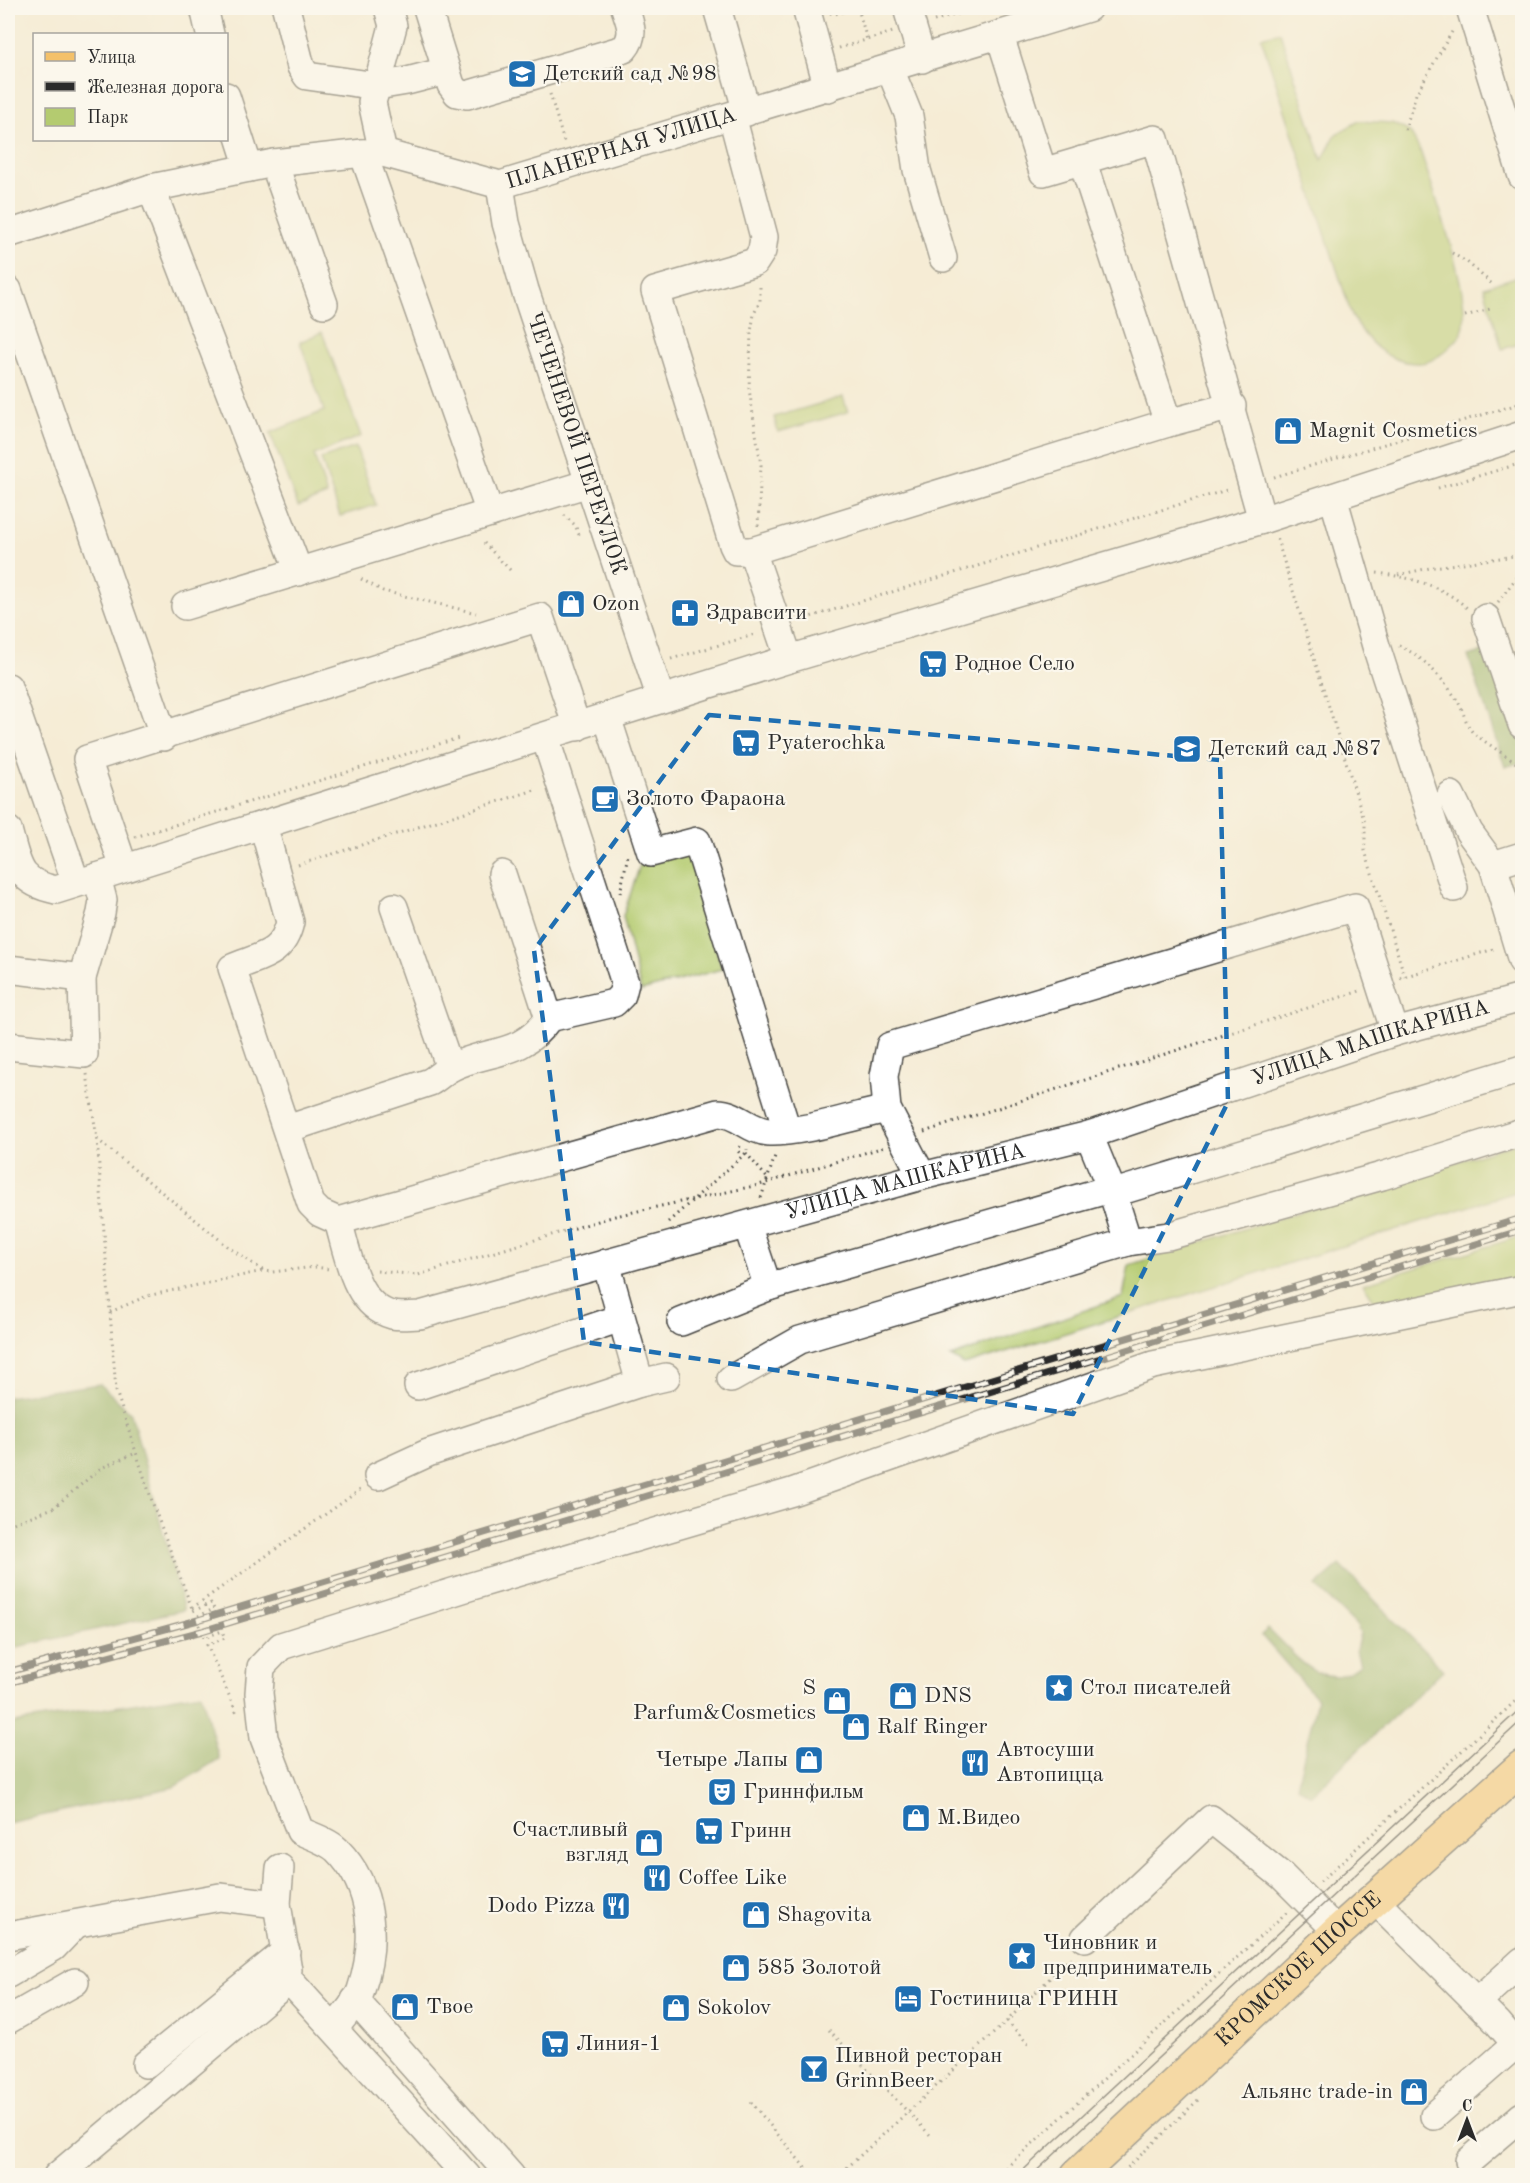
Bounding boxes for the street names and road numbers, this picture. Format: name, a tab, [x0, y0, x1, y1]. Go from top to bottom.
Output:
street label: ПЛАНЕРНАЯ УЛИЦА	[503, 104, 739, 194]
street label: ЧЕЧЕНЕВОЙ ПЕРЕУЛОК	[522, 310, 630, 578]
street label: УЛИЦА МАШКАРИНА	[1249, 996, 1492, 1090]
street label: УЛИЦА МАШКАРИНА	[783, 1140, 1028, 1224]
street label: КРОМСКОЕ ШОССЕ	[1212, 1888, 1386, 2051]

